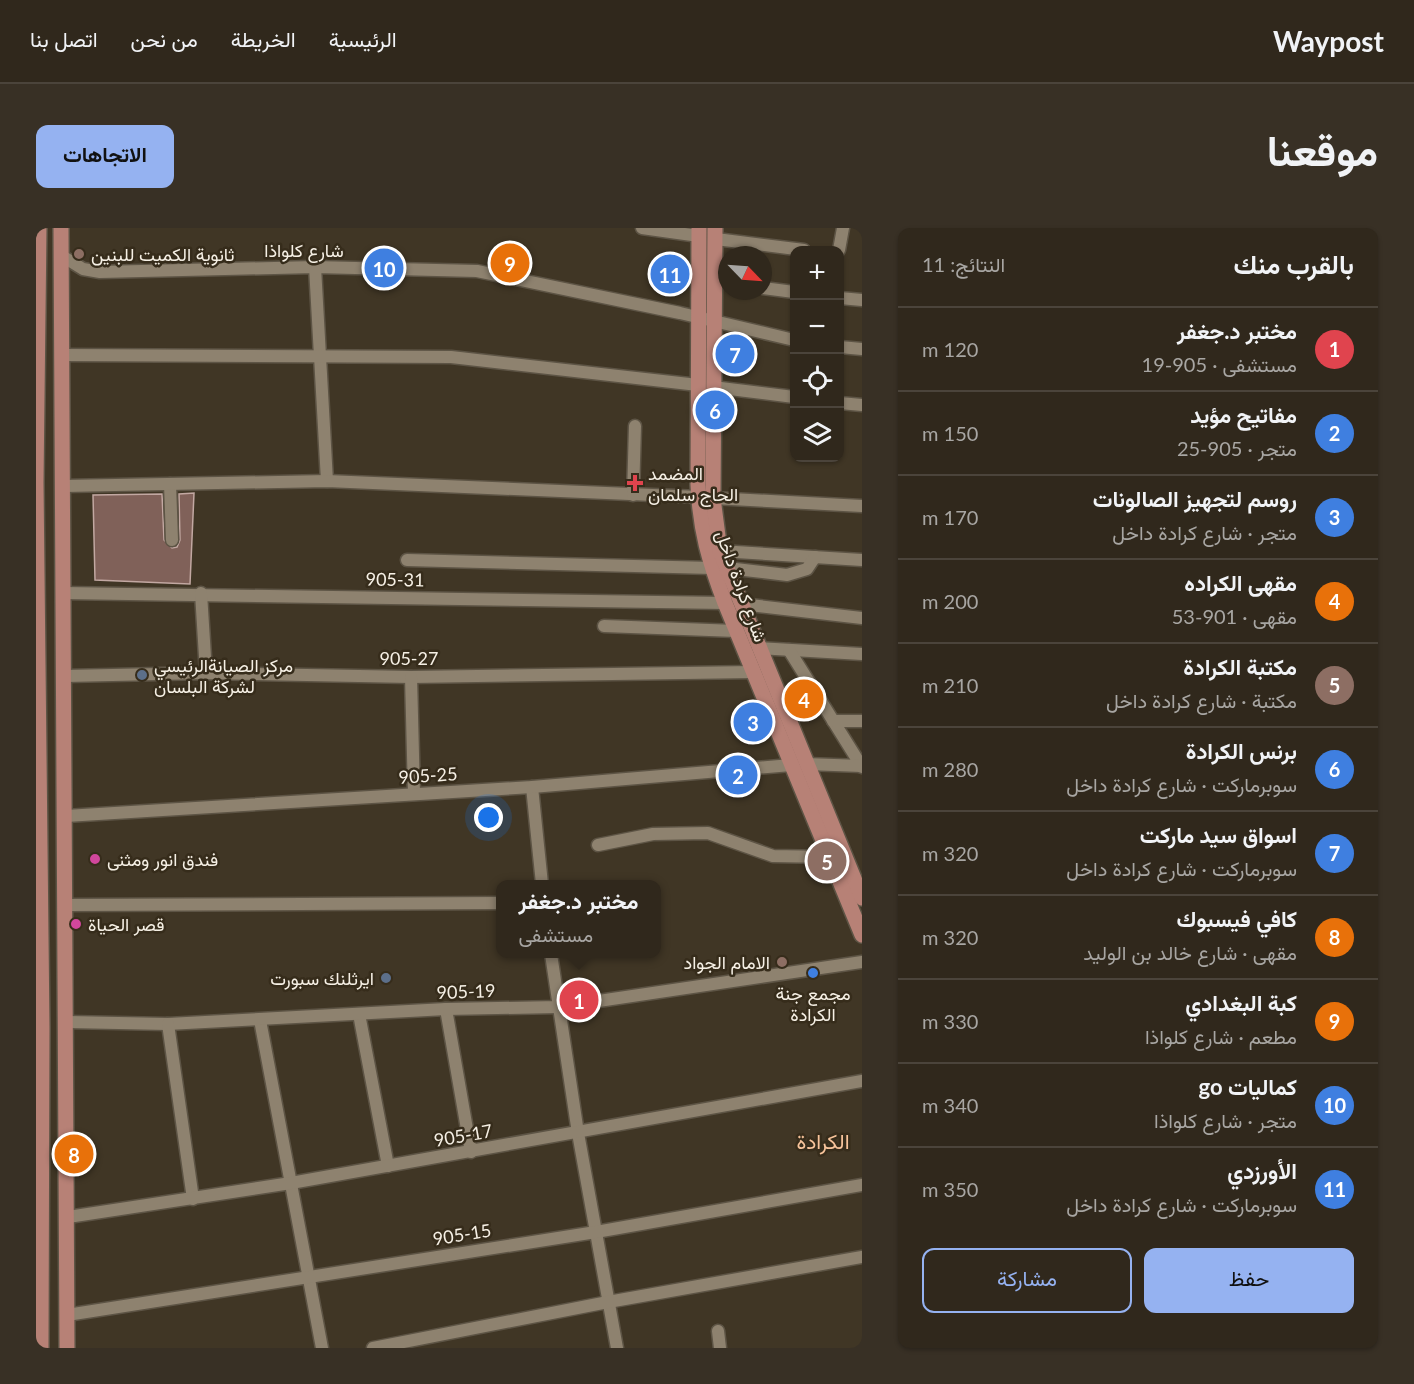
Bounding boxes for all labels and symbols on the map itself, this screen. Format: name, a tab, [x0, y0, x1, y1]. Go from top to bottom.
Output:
street label: شارع كلواذا	[264, 239, 344, 263]
pin: 9	[490, 240, 530, 285]
place label: ثانوية الكميت للبنين	[91, 243, 234, 266]
pin: 10	[364, 246, 404, 291]
north arrow	[718, 246, 772, 300]
marker: ثانوية الكميت للبنين	[72, 247, 86, 261]
pin: 11	[650, 252, 690, 296]
pin: 7	[716, 332, 754, 376]
pin: 6	[696, 388, 734, 432]
place label: المضمد الحاج سلمان	[648, 462, 738, 507]
marker: المضمد الحاج سلمان	[626, 474, 644, 492]
street label: شارع كرادة داخل	[710, 527, 772, 646]
street label: 905-31	[365, 567, 425, 591]
street label: 905-27	[380, 647, 438, 669]
place label: مركز الصيانةالرئيسي لشركة البلسان	[154, 654, 293, 698]
marker: مركز الصيانةالرئيسي لشركة البلسان	[135, 668, 149, 682]
pin: 4	[784, 676, 824, 722]
pin: 3	[734, 700, 772, 744]
pin: 2	[718, 752, 758, 798]
street label: 905-25	[398, 762, 458, 788]
your location	[474, 803, 503, 832]
pin: 5	[808, 838, 846, 884]
place label: فندق انور ومثنى	[107, 848, 218, 871]
marker: فندق انور ومثنى	[88, 852, 102, 866]
place label: قصر الحياة	[88, 913, 165, 936]
marker: قصر الحياة	[69, 917, 83, 931]
place label: الامام الجواد	[684, 951, 770, 975]
marker: الامام الجواد	[775, 955, 789, 969]
marker: مجمع جنة الكرادة	[806, 966, 820, 980]
place label: ايرثلنك سبورت	[270, 967, 374, 990]
marker: ايرثلنك سبورت	[379, 971, 393, 985]
pin: 1	[560, 978, 598, 1022]
street label: 905-19	[436, 979, 496, 1003]
place label: مجمع جنة الكرادة	[775, 982, 851, 1026]
street label: 905-17	[432, 1119, 494, 1151]
district label: الكرادة	[796, 1128, 850, 1155]
pin: 8	[54, 1132, 93, 1176]
street label: 905-15	[431, 1219, 493, 1249]

